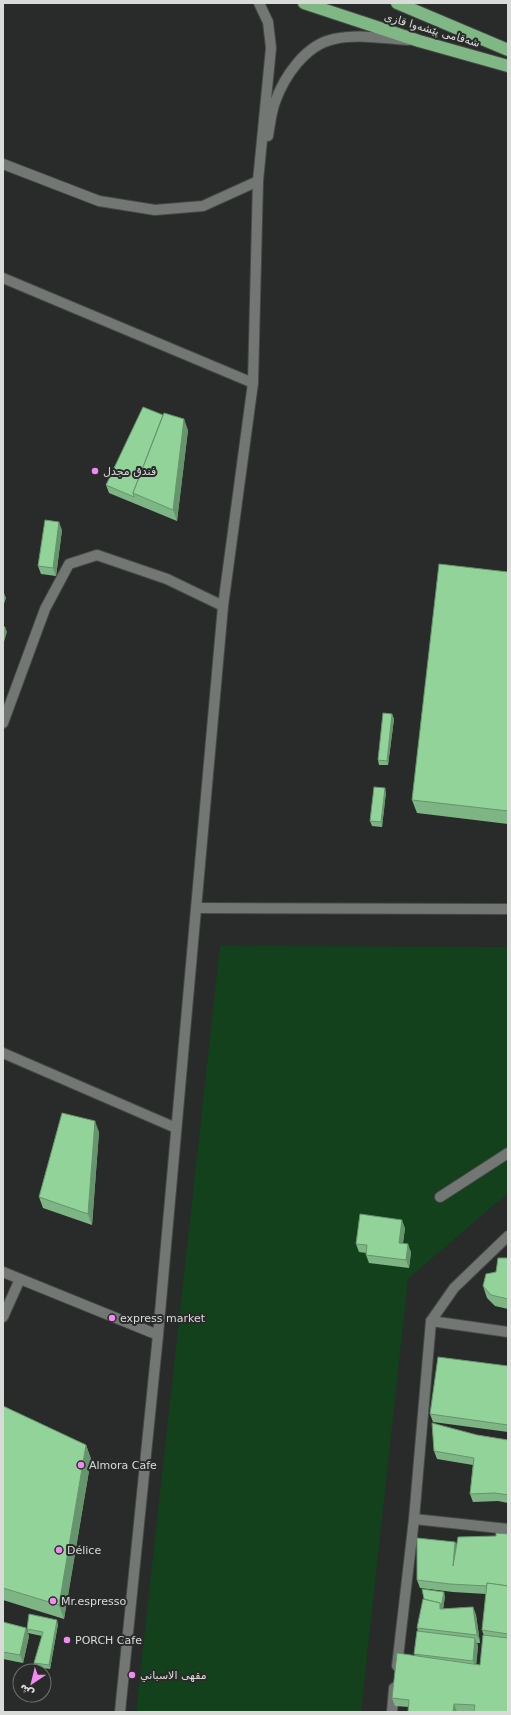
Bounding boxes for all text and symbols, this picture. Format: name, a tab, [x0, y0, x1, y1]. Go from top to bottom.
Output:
street label: شەقامی پێشەوا قازی	[383, 10, 481, 50]
place label: فندق مجدل	[103, 465, 156, 478]
marker: فندق مجدل	[90, 466, 100, 476]
place label: express market	[120, 1312, 206, 1325]
marker: express market	[107, 1313, 117, 1323]
place label: Almora Cafe	[89, 1459, 157, 1472]
marker: Almora Cafe	[76, 1460, 86, 1470]
place label: Délice	[67, 1544, 101, 1557]
marker: Délice	[54, 1545, 64, 1555]
place label: Mr.espresso	[61, 1595, 126, 1608]
marker: Mr.espresso	[48, 1596, 58, 1606]
place label: PORCH Cafe	[75, 1634, 142, 1647]
marker: PORCH Cafe	[62, 1635, 72, 1645]
north arrow	[12, 1663, 52, 1703]
place label: مقهى الاسباني	[140, 1669, 207, 1682]
marker: مقهى الاسباني	[127, 1670, 137, 1680]
text: ش	[17, 1681, 36, 1700]

